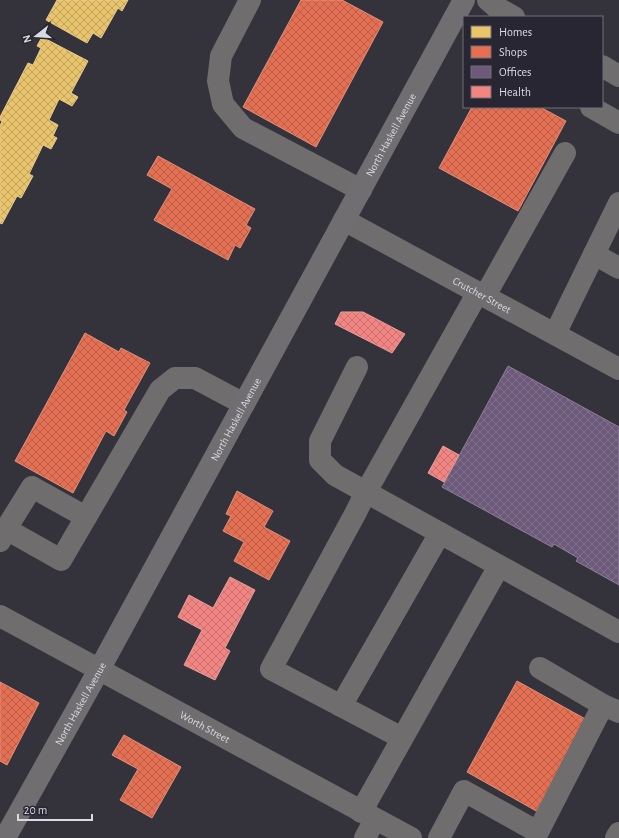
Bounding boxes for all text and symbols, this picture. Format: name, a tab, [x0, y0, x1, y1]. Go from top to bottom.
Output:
north arrow	[16, 16, 56, 56]
legend	[463, 16, 603, 108]
text: Homes	[499, 26, 532, 38]
text: N	[21, 34, 33, 44]
text: Shops	[499, 46, 527, 58]
text: Offices	[499, 66, 532, 78]
text: Health	[499, 86, 531, 98]
street label: North Haskell Avenue	[363, 91, 418, 178]
street label: Crutcher Street	[451, 275, 513, 315]
street label: North Haskell Avenue	[208, 376, 263, 463]
street label: North Haskell Avenue	[53, 660, 108, 747]
street label: Worth Street	[178, 709, 232, 745]
scale bar	[18, 796, 92, 822]
text: 20 m	[24, 804, 47, 816]

